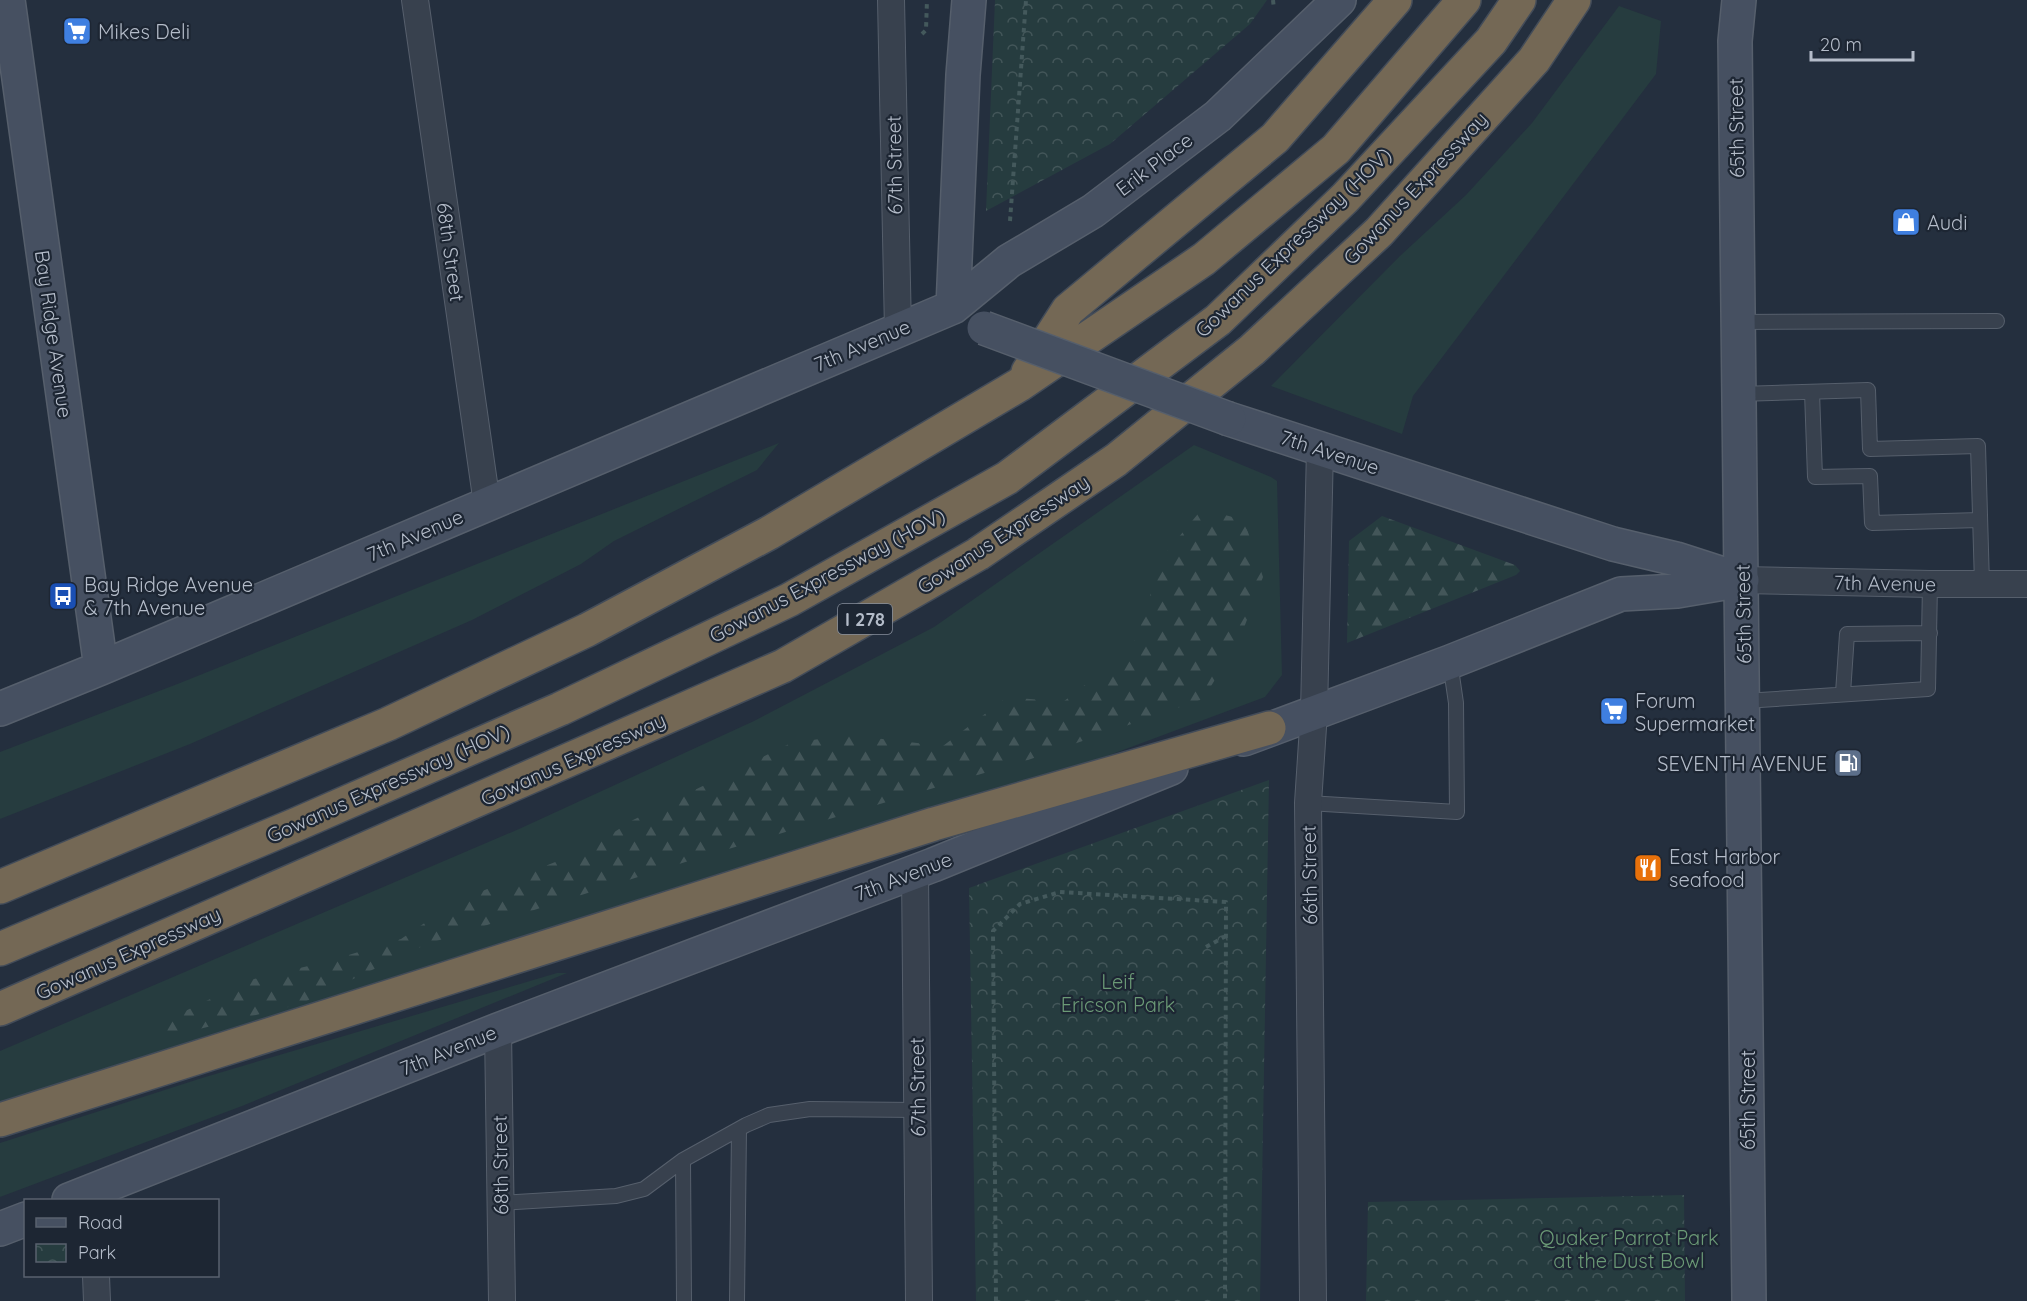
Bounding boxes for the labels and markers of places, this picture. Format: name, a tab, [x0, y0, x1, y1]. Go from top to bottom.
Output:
supermarket icon: Mikes Deli	[61, 15, 93, 47]
place label: Mikes Deli	[98, 19, 190, 44]
shop icon: Audi	[1890, 206, 1922, 238]
place label: Audi	[1927, 210, 1968, 235]
place label: Bay Ridge Avenue & 7th Avenue	[84, 572, 253, 620]
bus stop icon: Bay Ridge Avenue & 7th Avenue	[47, 580, 79, 612]
place label: Forum Supermarket	[1635, 688, 1755, 736]
supermarket icon: Forum Supermarket	[1598, 695, 1630, 727]
fuel station icon: SEVENTH AVENUE	[1832, 747, 1864, 779]
place label: SEVENTH AVENUE	[1657, 751, 1827, 776]
place label: East Harbor seafood	[1669, 844, 1781, 892]
restaurant icon: East Harbor seafood	[1632, 852, 1664, 884]

